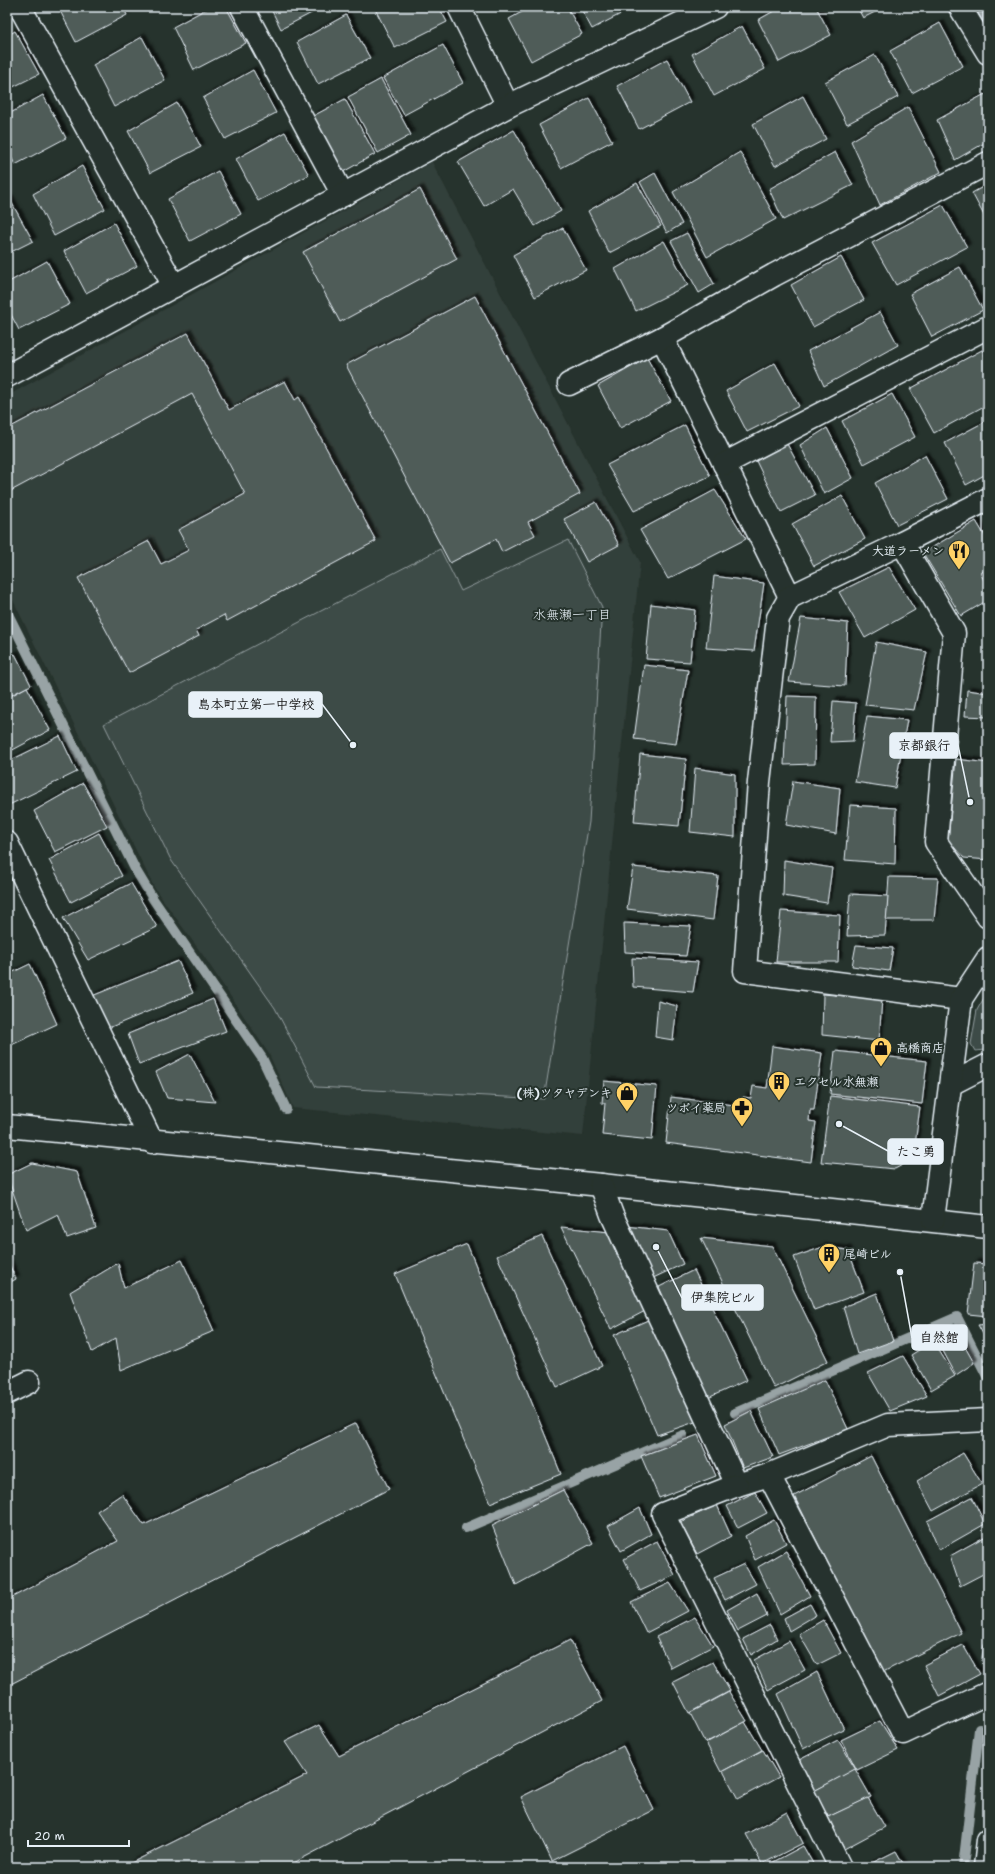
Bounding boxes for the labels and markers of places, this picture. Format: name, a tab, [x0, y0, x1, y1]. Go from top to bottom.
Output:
restaurant icon: 大道ラーメン	[946, 538, 972, 571]
place label: 大道ラーメン	[872, 543, 944, 559]
callout: 島本町立第一中学校	[189, 692, 322, 717]
callout: 京都銀行	[890, 733, 958, 758]
shop icon: 高橋商店	[868, 1035, 894, 1068]
place label: 高橋商店	[896, 1040, 944, 1056]
building icon: エクセル水無瀬	[766, 1069, 792, 1102]
place label: エクセル水無瀬	[794, 1074, 878, 1090]
shop icon: (株)ツタヤデンキ	[614, 1080, 640, 1113]
place label: (株)ツタヤデンキ	[517, 1085, 612, 1101]
pharmacy icon: ツボイ薬局	[729, 1095, 755, 1128]
place label: ツボイ薬局	[666, 1100, 726, 1116]
callout: たこ勇	[888, 1139, 943, 1164]
building icon: 尾崎ビル	[816, 1241, 842, 1274]
place label: 尾崎ビル	[844, 1246, 892, 1262]
callout: 伊集院ビル	[682, 1285, 763, 1310]
callout: 自然館	[912, 1325, 967, 1350]

